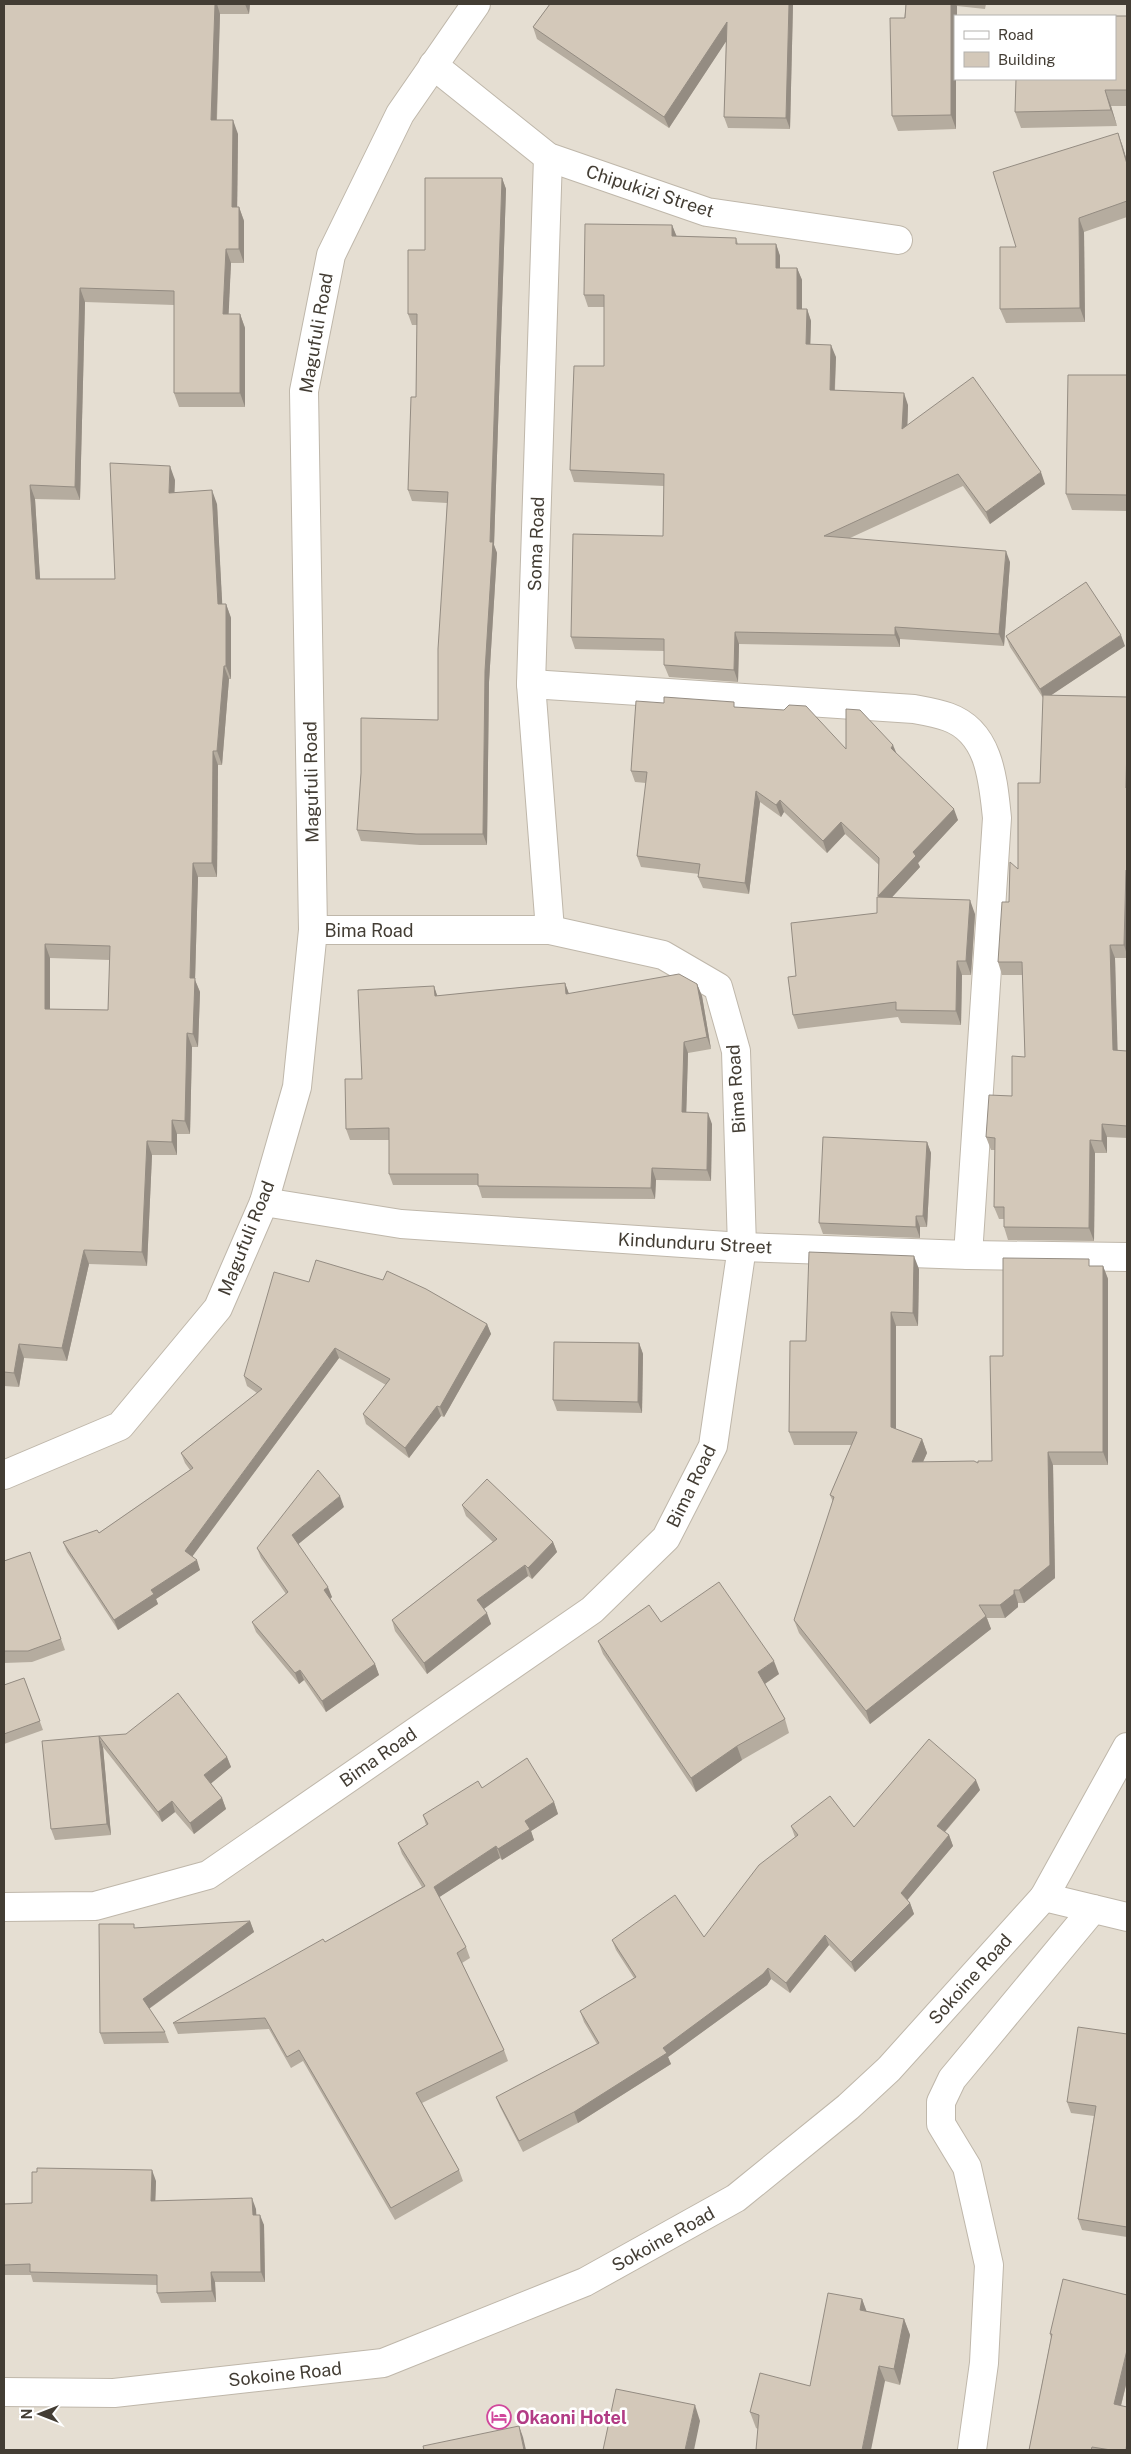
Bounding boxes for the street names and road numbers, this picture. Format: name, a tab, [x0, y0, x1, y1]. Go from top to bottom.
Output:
street label: Chipukizi Street	[583, 160, 717, 222]
street label: Magufuli Road	[295, 271, 337, 395]
street label: Soma Road	[524, 496, 548, 592]
street label: Magufuli Road	[299, 721, 323, 843]
street label: Bima Road	[324, 920, 414, 941]
street label: Bima Road	[722, 1044, 750, 1134]
street label: Magufuli Road	[213, 1178, 279, 1298]
street label: Kindunduru Street	[617, 1228, 773, 1258]
street label: Bima Road	[662, 1441, 720, 1531]
street label: Bima Road	[335, 1723, 421, 1791]
street label: Sokoine Road	[924, 1930, 1016, 2028]
street label: Sokoine Road	[608, 2202, 718, 2276]
street label: Sokoine Road	[227, 2358, 343, 2390]

